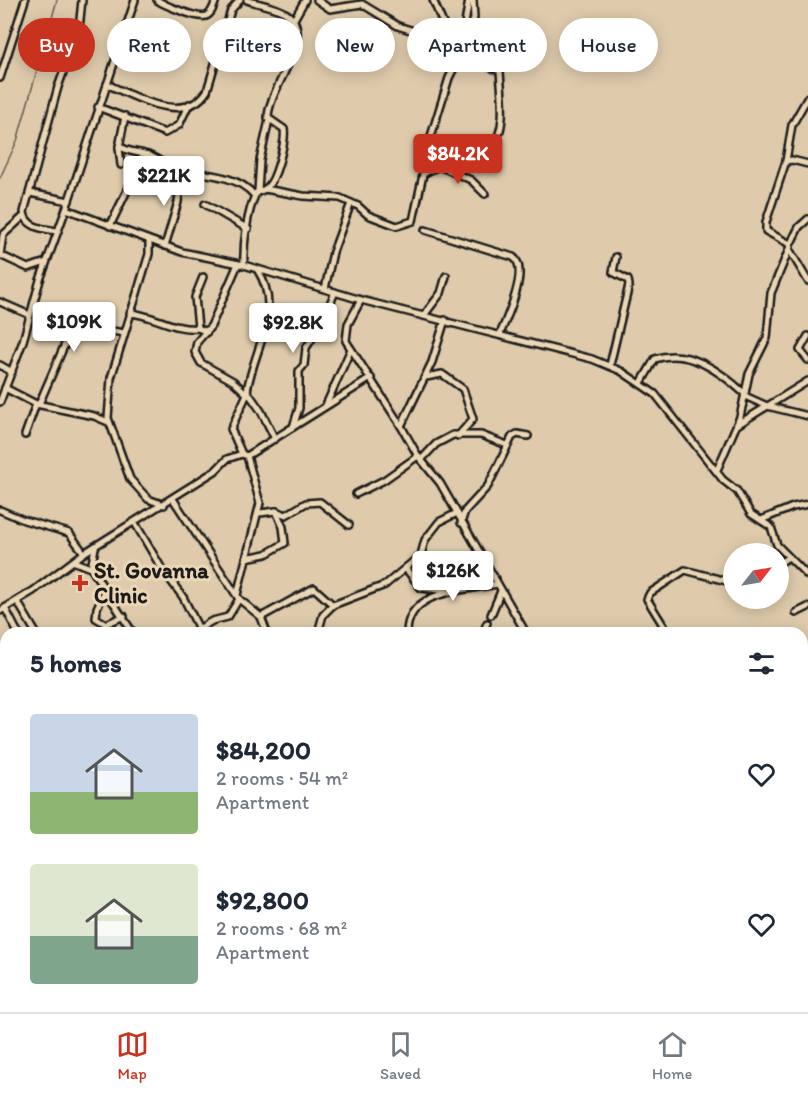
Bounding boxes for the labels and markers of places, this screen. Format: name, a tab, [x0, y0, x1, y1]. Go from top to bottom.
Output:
pin: $84.2K	[409, 134, 507, 185]
pin: $221K	[122, 156, 206, 207]
pin: $109K	[32, 302, 116, 353]
pin: $92.8K	[244, 303, 342, 354]
pin: $126K	[411, 551, 495, 602]
place label: St. Govanna Clinic	[94, 557, 209, 609]
marker: St. Govanna Clinic	[71, 574, 89, 592]

